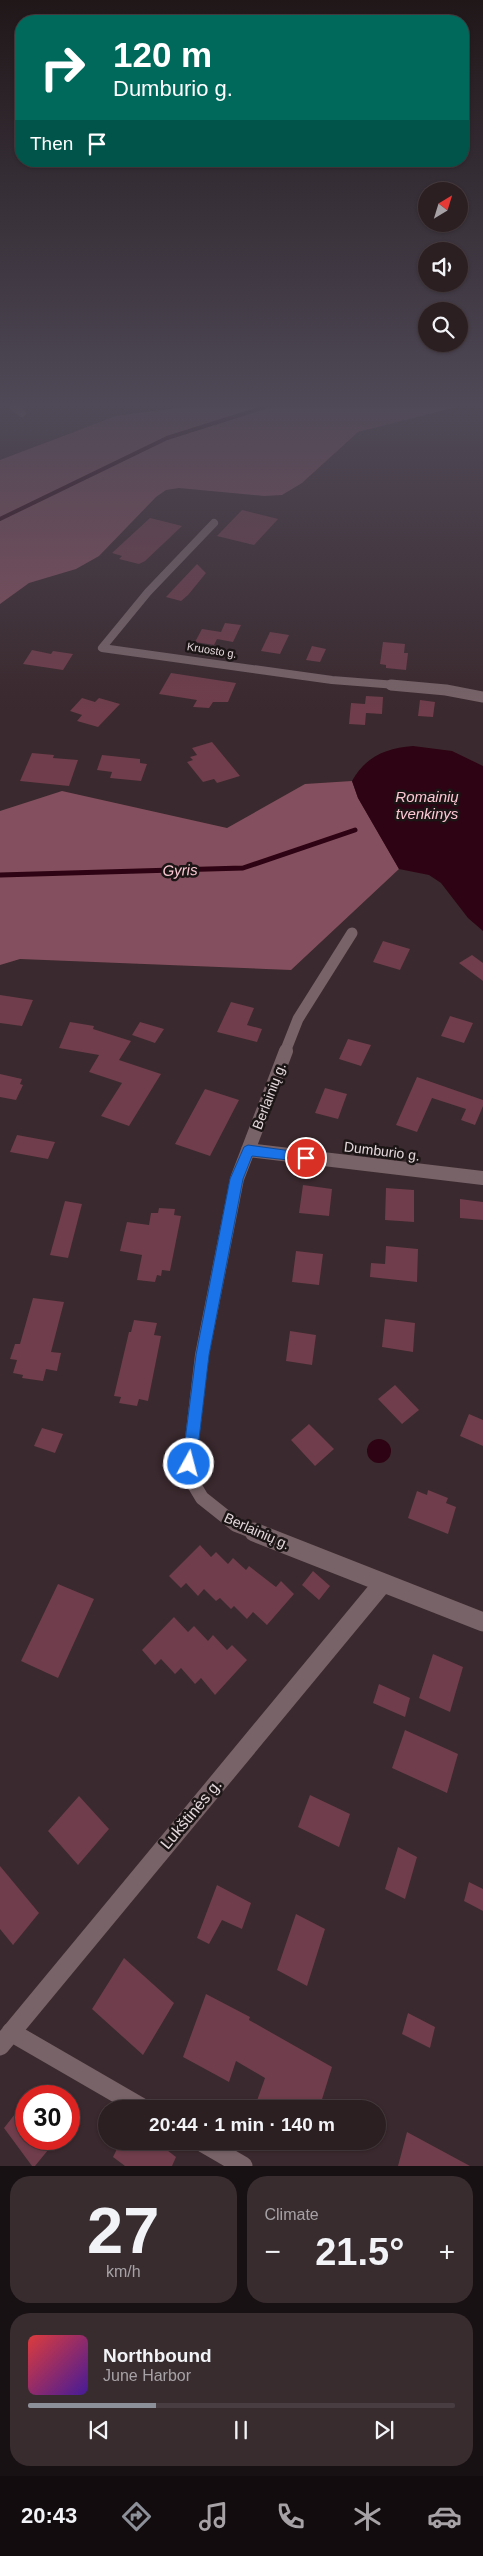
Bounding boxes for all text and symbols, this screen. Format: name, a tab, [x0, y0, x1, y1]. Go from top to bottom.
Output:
icon: right	[30, 35, 95, 100]
text: 120 m	[113, 35, 212, 74]
text: Dumburio g.	[113, 76, 233, 101]
icon: arrive	[83, 130, 111, 158]
text: Then	[30, 133, 73, 154]
north arrow	[418, 182, 468, 232]
map controls	[418, 182, 468, 352]
button: sound	[418, 242, 468, 292]
button: search	[418, 302, 468, 352]
street label: Kruosto g.	[186, 640, 238, 660]
water label: Romainių tvenkinys	[395, 788, 459, 822]
water label: Gyris	[162, 861, 198, 879]
street label: Berlainių g.	[249, 1060, 289, 1132]
pin	[285, 1137, 327, 1179]
street label: Dumburio g.	[343, 1138, 421, 1164]
icon: arrive	[292, 1144, 320, 1172]
position arrow	[162, 1437, 214, 1489]
street label: Berlainių g.	[222, 1509, 292, 1553]
street label: Lukštinės g.	[157, 1776, 225, 1852]
speed limit sign: 30	[15, 2085, 80, 2150]
text: 20:44 · 1 min · 140 m	[149, 2114, 335, 2135]
text: 27	[87, 2194, 159, 2267]
text: Climate	[265, 2206, 319, 2223]
text: 21.5°	[315, 2231, 404, 2273]
text: −	[265, 2236, 281, 2267]
text: +	[439, 2236, 455, 2267]
text: km/h	[106, 2263, 141, 2280]
text: Northbound	[103, 2345, 212, 2366]
text: June Harbor	[103, 2367, 191, 2384]
icon: previous	[85, 2416, 113, 2444]
icon: pause	[227, 2416, 255, 2444]
icon: next	[370, 2416, 398, 2444]
icon: directions	[119, 2499, 154, 2534]
icon: music	[196, 2499, 231, 2534]
icon: phone	[273, 2499, 308, 2534]
icon: climate	[350, 2499, 385, 2534]
icon: car	[427, 2499, 462, 2534]
text: 20:43	[21, 2503, 77, 2528]

